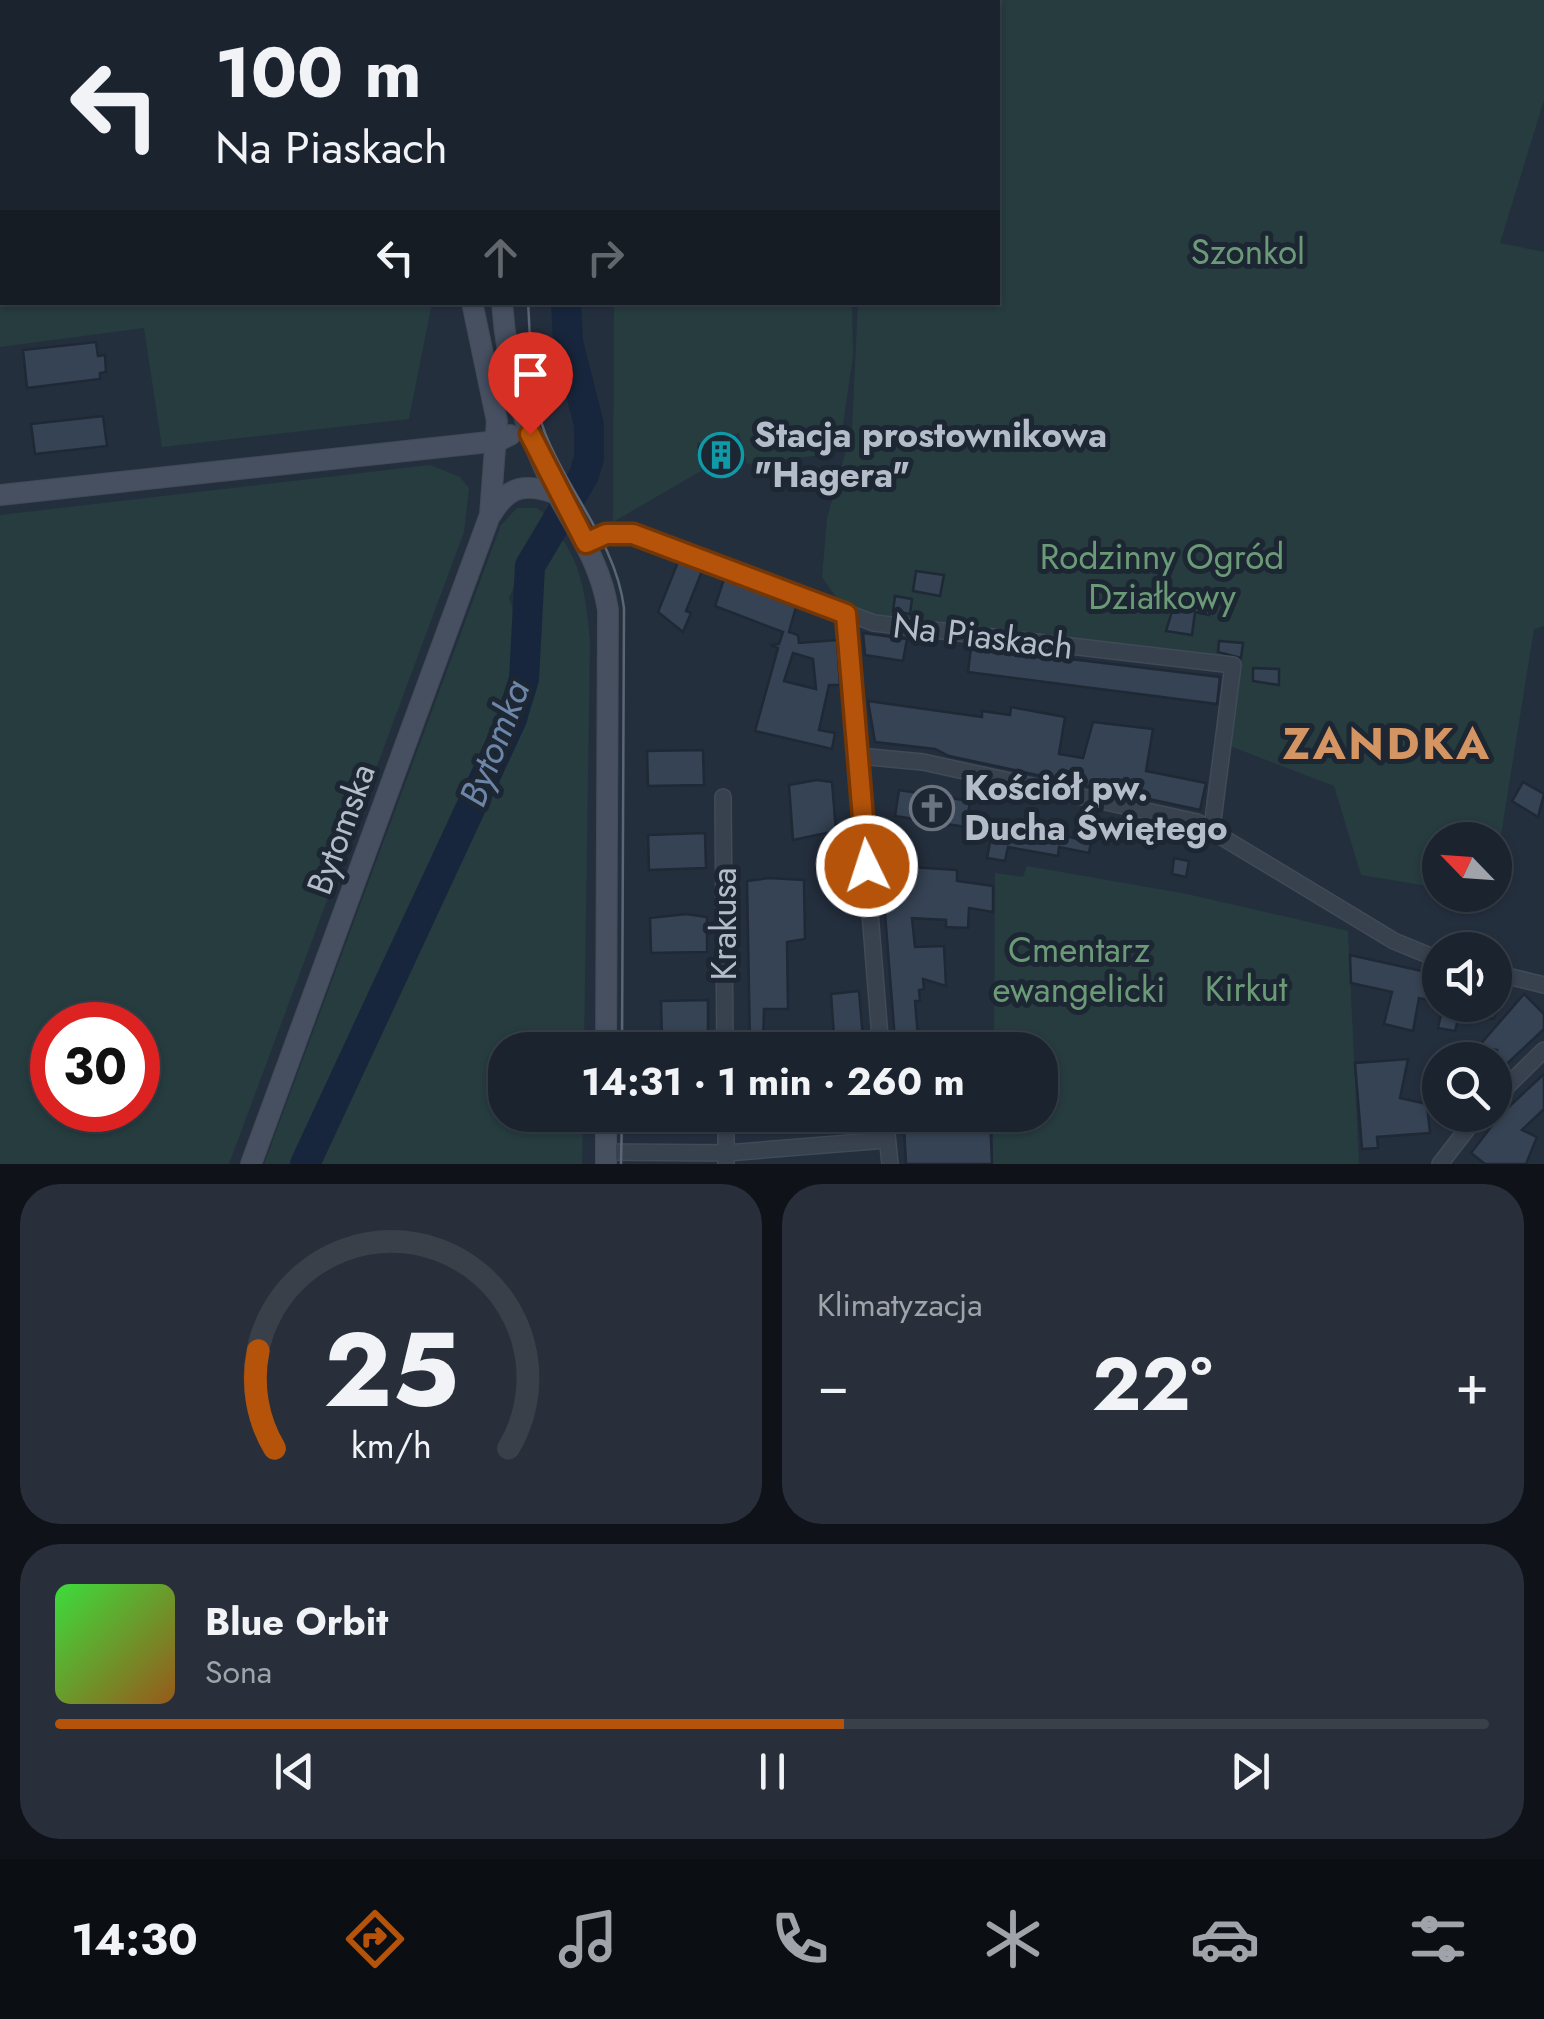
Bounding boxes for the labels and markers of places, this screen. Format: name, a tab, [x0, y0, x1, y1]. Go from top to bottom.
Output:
pin	[488, 332, 573, 435]
place label: Stacja prostownikowa "Hagera"	[754, 410, 1107, 500]
building icon: Stacja prostownikowa "Hagera"	[698, 432, 744, 478]
place label: Kościół pw. Ducha Świętego	[964, 763, 1228, 853]
church icon: Kościół pw. Ducha Świętego	[909, 785, 955, 831]

